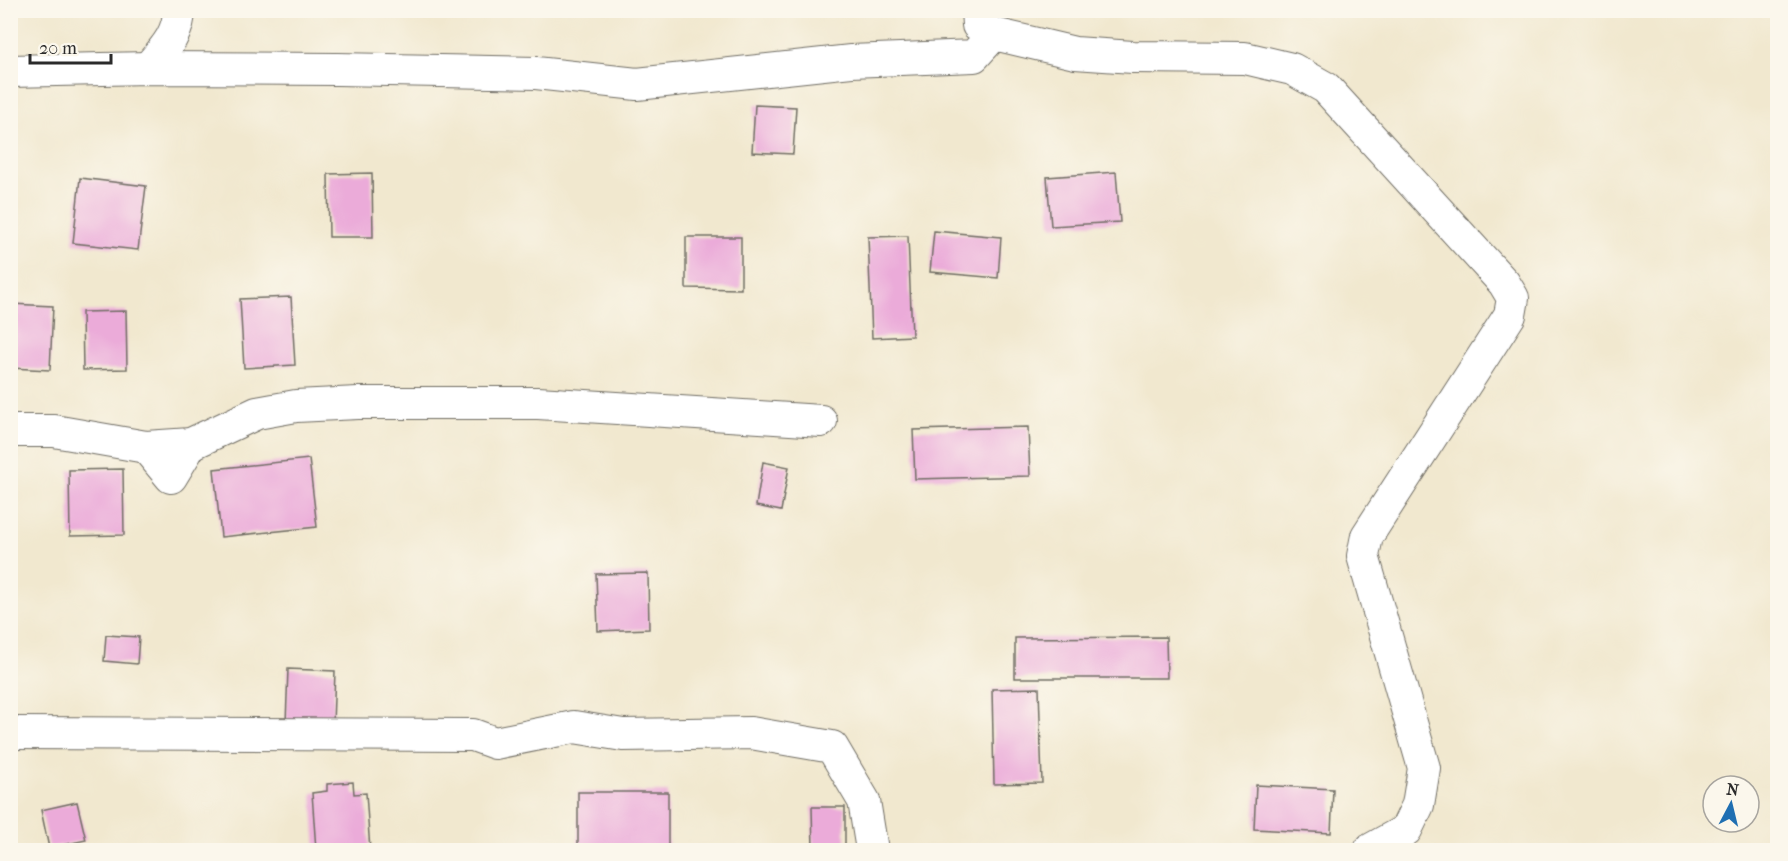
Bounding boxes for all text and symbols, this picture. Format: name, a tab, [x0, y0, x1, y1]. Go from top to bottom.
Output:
scale bar	[30, 27, 111, 65]
text: 20 m	[39, 38, 77, 59]
north arrow	[1701, 774, 1761, 834]
text: N	[1726, 779, 1741, 800]

